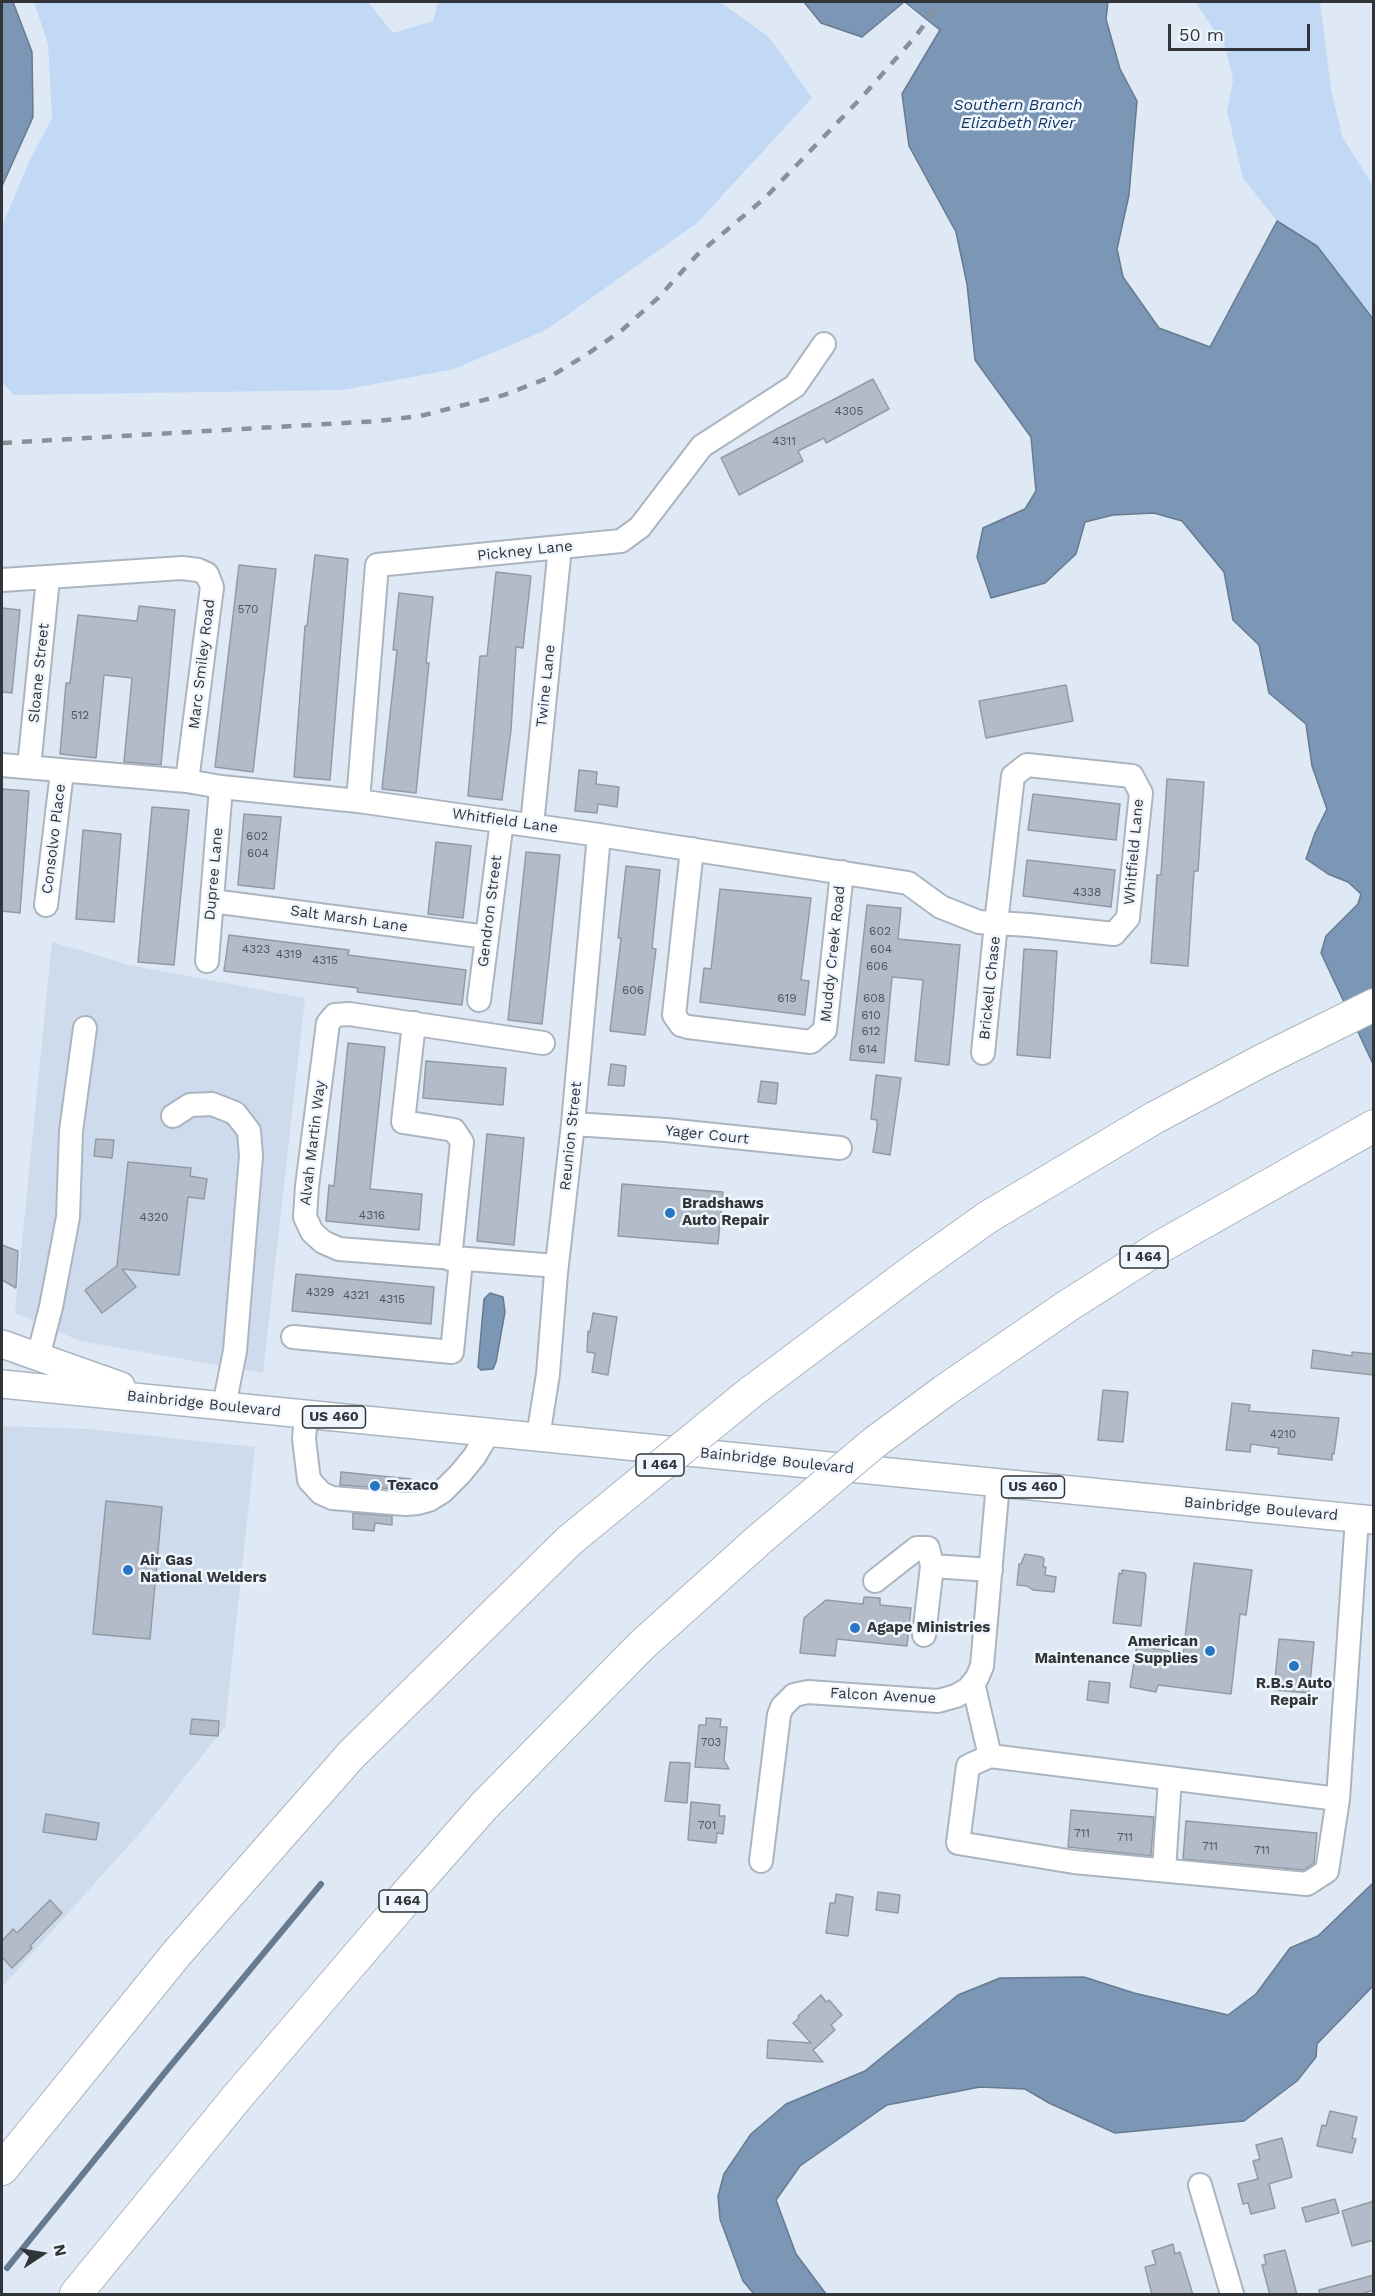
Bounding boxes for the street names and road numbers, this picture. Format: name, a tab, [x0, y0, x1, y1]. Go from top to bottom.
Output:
street label: Pickney Lane	[476, 537, 574, 565]
street label: Marc Smiley Road	[185, 598, 219, 730]
street label: Sloane Street	[25, 622, 53, 724]
street label: Twine Lane	[533, 644, 559, 728]
street label: Consolvo Place	[38, 783, 70, 895]
street label: Whitfield Lane	[1120, 798, 1148, 906]
street label: Whitfield Lane	[451, 805, 559, 837]
street label: Dupree Lane	[201, 827, 227, 921]
street label: Gendron Street	[474, 854, 506, 968]
street label: Muddy Creek Road	[817, 885, 849, 1023]
street label: Salt Marsh Lane	[289, 902, 409, 936]
street label: Brickell Chase	[976, 935, 1004, 1041]
street label: Alvah Martin Way	[296, 1079, 330, 1207]
street label: Reunion Street	[556, 1081, 586, 1191]
street label: Yager Court	[664, 1122, 750, 1148]
road number: I 464	[1120, 1246, 1168, 1268]
street label: Bainbridge Boulevard	[126, 1387, 282, 1421]
road number: US 460	[302, 1406, 366, 1428]
street label: Bainbridge Boulevard	[699, 1444, 855, 1478]
road number: I 464	[636, 1454, 684, 1476]
road number: US 460	[1002, 1476, 1064, 1498]
street label: Bainbridge Boulevard	[1183, 1493, 1339, 1525]
street label: Falcon Avenue	[829, 1684, 937, 1708]
road number: I 464	[379, 1890, 427, 1912]

